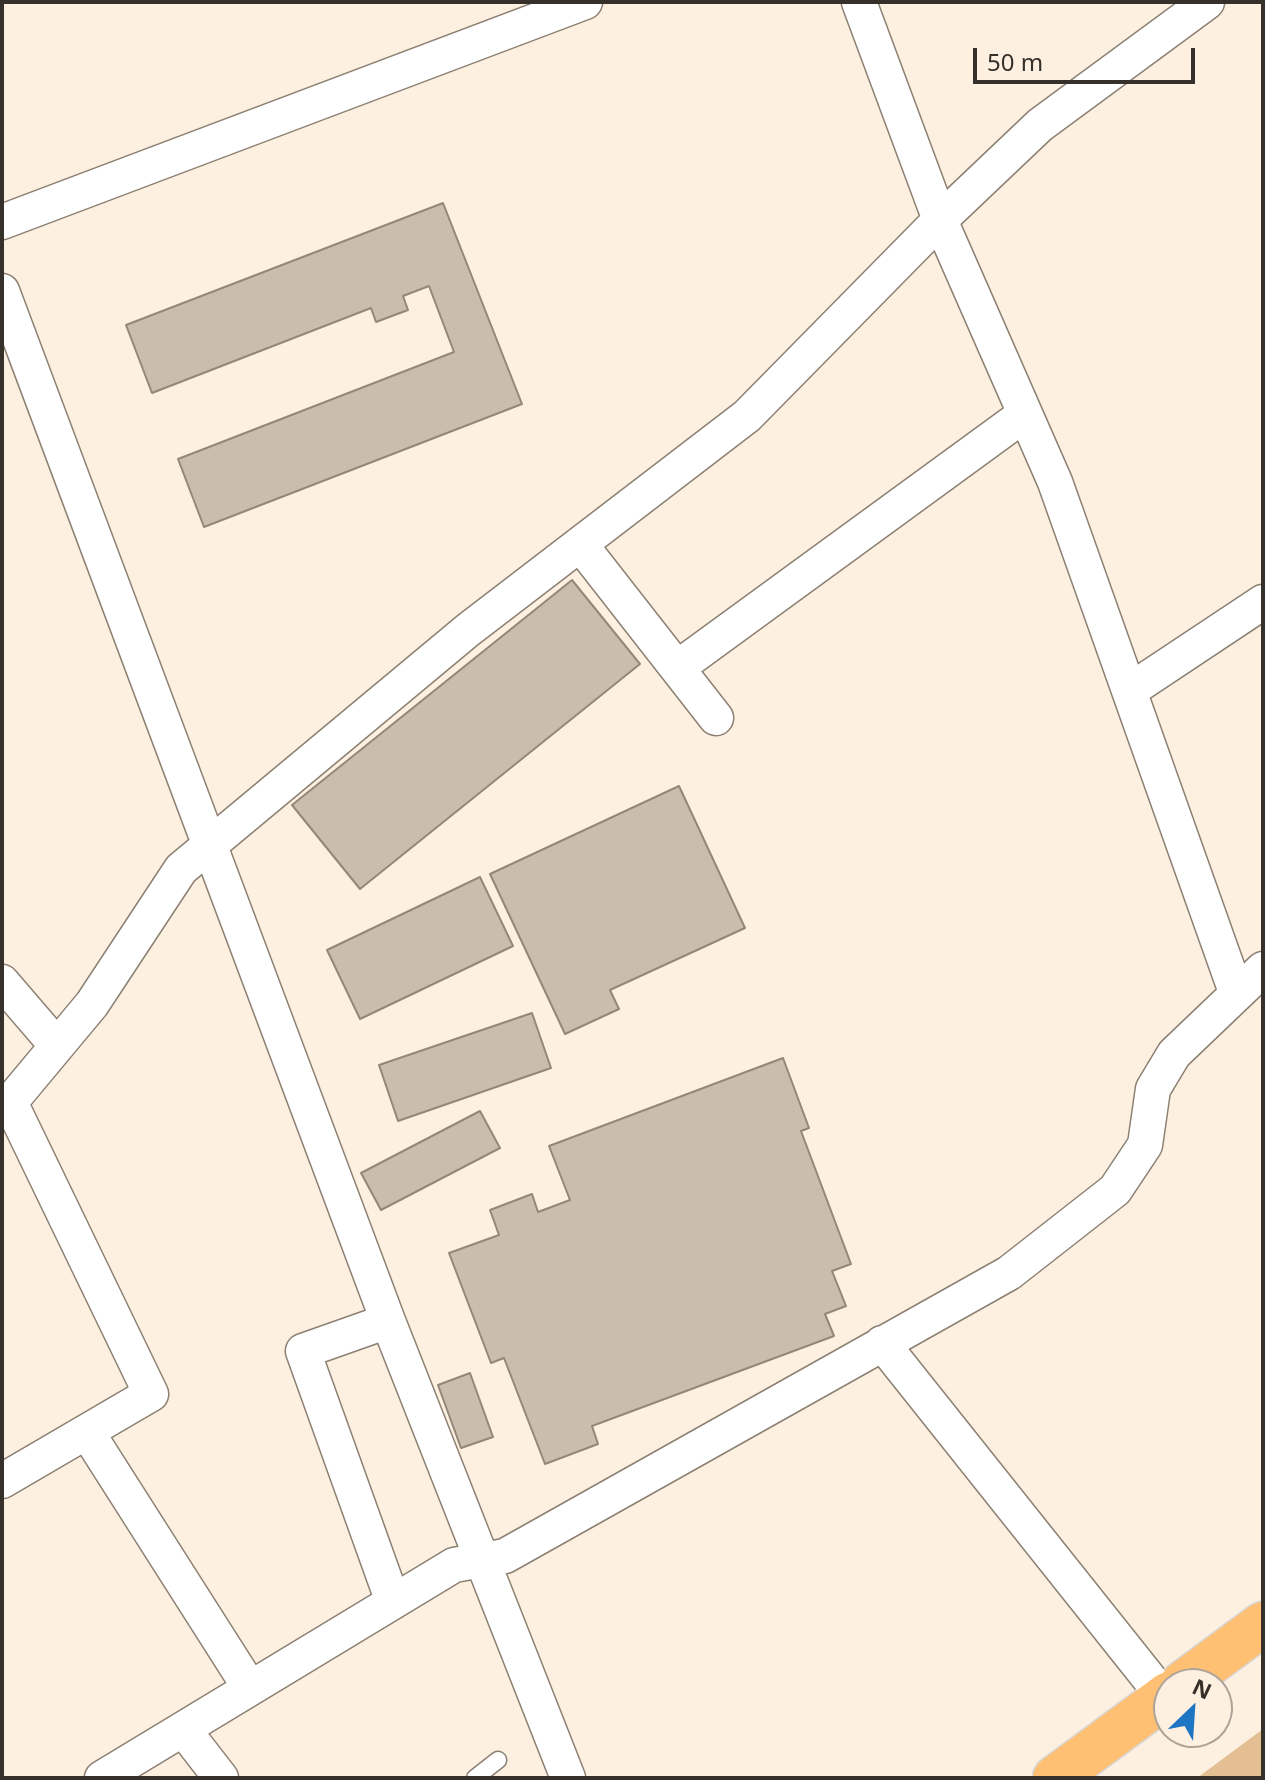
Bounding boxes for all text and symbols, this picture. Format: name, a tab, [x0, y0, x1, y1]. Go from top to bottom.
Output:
scale bar	[977, 32, 1199, 82]
text: 50 m	[987, 45, 1043, 78]
north arrow	[1153, 1668, 1233, 1748]
text: N	[1188, 1671, 1217, 1705]

